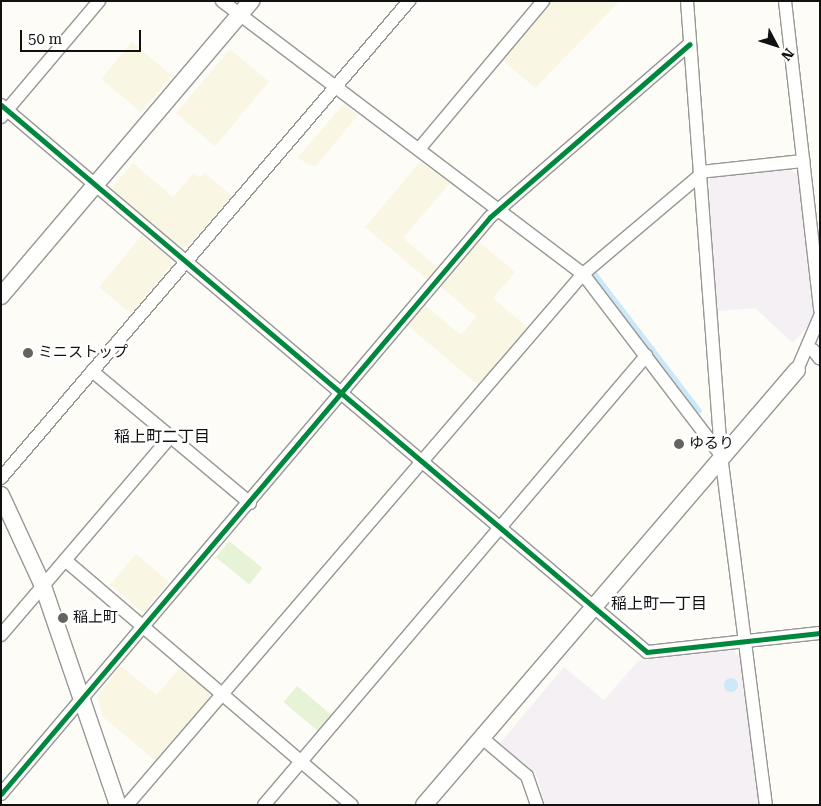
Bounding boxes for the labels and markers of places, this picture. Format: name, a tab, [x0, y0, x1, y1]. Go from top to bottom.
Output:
place label: ミニストップ	[38, 344, 128, 362]
marker: ミニストップ	[22, 347, 34, 359]
place label: ゆるり	[689, 435, 734, 453]
marker: ゆるり	[673, 438, 685, 450]
place label: 稲上町	[73, 609, 118, 627]
marker: 稲上町	[57, 612, 69, 624]

